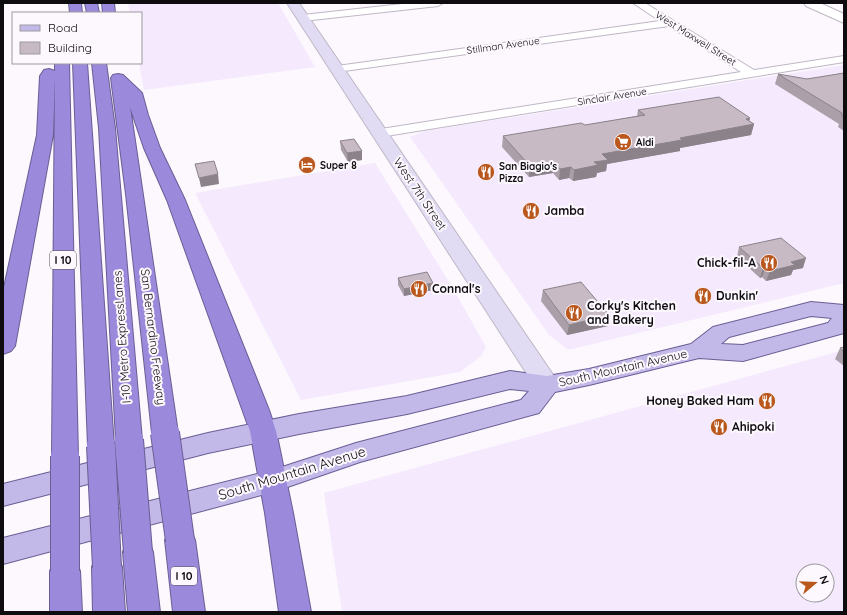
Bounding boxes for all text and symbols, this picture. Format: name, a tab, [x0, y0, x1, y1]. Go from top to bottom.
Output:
street label: West Maxwell Street	[653, 8, 739, 69]
legend	[12, 12, 142, 64]
text: Road	[48, 20, 78, 35]
street label: Stillman Avenue	[466, 34, 541, 57]
text: Building	[48, 40, 92, 55]
street label: Sinclair Avenue	[576, 85, 648, 108]
supermarket icon: Aldi	[613, 132, 633, 152]
place label: Aldi	[636, 136, 654, 149]
hotel icon: Super 8	[297, 155, 317, 175]
street label: West 7th Street	[391, 155, 450, 233]
place label: Super 8	[320, 159, 357, 172]
place label: San Biagio's Pizza	[499, 160, 557, 185]
restaurant icon: San Biagio's Pizza	[476, 162, 496, 182]
restaurant icon: Jamba	[521, 201, 541, 221]
place label: Jamba	[544, 203, 584, 218]
road number: I 10	[50, 251, 76, 269]
restaurant icon: Chick-fil-A	[759, 253, 779, 273]
place label: Chick-fil-A	[697, 255, 756, 270]
street label: San Bernardino Freeway	[138, 268, 169, 406]
street label: I-10 Metro ExpressLanes	[109, 270, 134, 404]
restaurant icon: Connal's	[409, 279, 429, 299]
place label: Connal's	[432, 281, 481, 296]
restaurant icon: Dunkin'	[693, 286, 713, 306]
place label: Dunkin'	[716, 288, 759, 303]
place label: Corky's Kitchen and Bakery	[587, 298, 676, 327]
restaurant icon: Corky's Kitchen and Bakery	[564, 303, 584, 323]
street label: South Mountain Avenue	[557, 345, 689, 390]
restaurant icon: Honey Baked Ham	[757, 391, 777, 411]
place label: Honey Baked Ham	[646, 393, 754, 408]
restaurant icon: Ahipoki	[709, 417, 729, 437]
place label: Ahipoki	[732, 419, 774, 434]
street label: South Mountain Avenue	[216, 442, 368, 504]
north arrow	[795, 563, 835, 603]
road number: I 10	[171, 567, 197, 585]
text: N	[817, 574, 832, 586]

